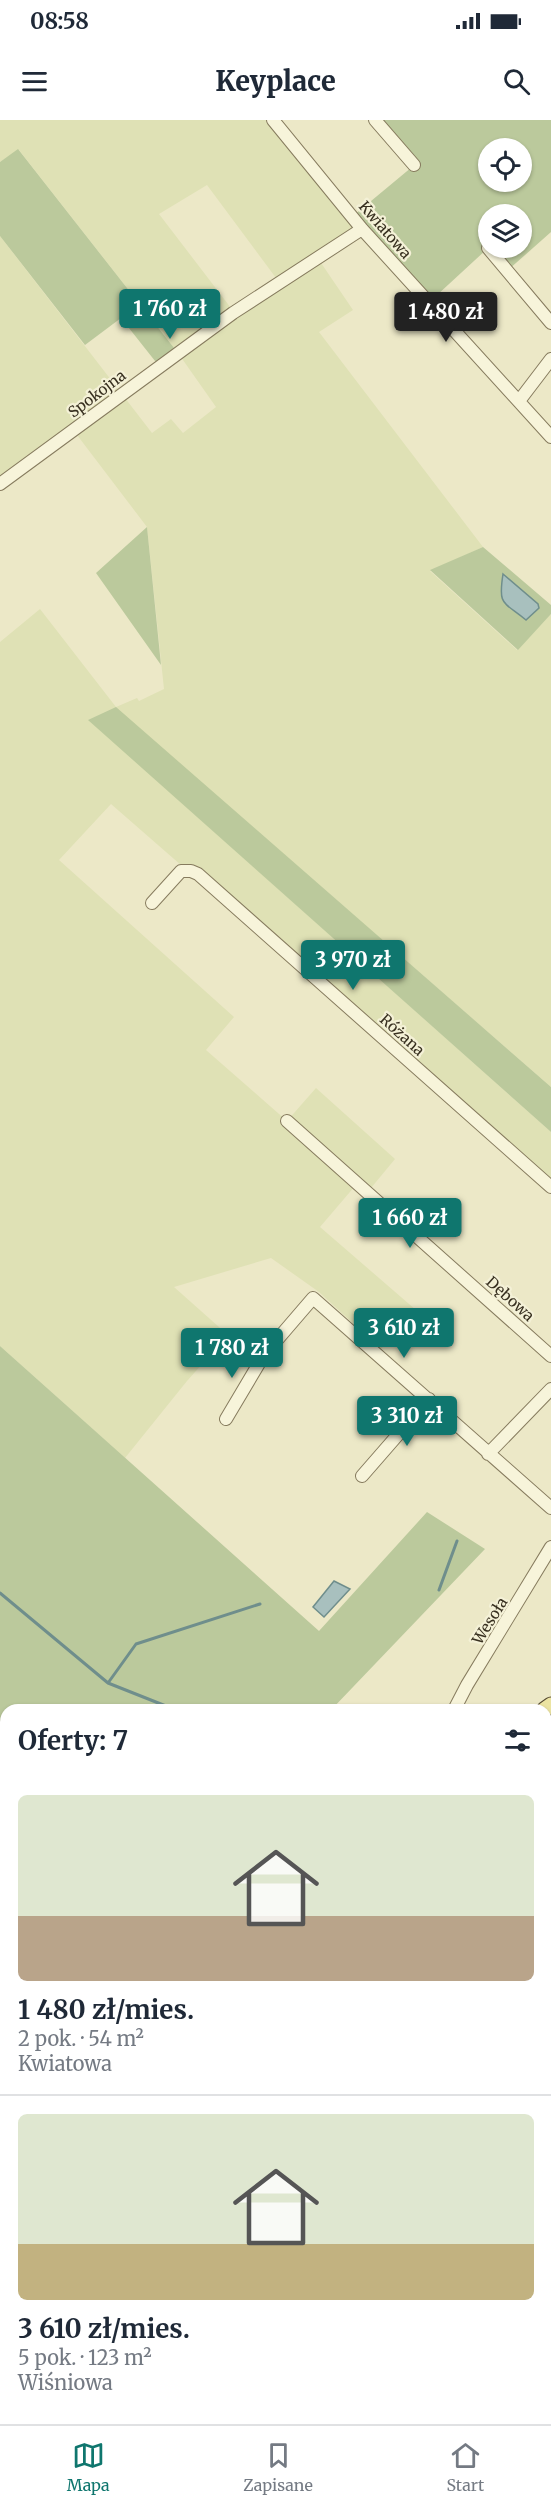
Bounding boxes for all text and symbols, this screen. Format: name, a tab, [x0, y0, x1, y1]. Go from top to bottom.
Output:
text: 08:58	[30, 7, 89, 35]
text: Keyplace	[215, 64, 336, 98]
icon: menu	[18, 65, 51, 98]
icon: search	[500, 65, 533, 98]
map controls	[478, 138, 532, 258]
button: locate	[478, 138, 532, 192]
street label: Kwiatowa	[355, 197, 416, 262]
button: layers	[478, 204, 532, 258]
pin: 1 760 zł	[108, 289, 232, 340]
pin: 1 480 zł	[384, 292, 508, 343]
text: 1 760 zł	[133, 296, 207, 321]
text: 1 480 zł	[408, 299, 484, 324]
street label: Spokojna	[64, 366, 129, 421]
pin: 3 970 zł	[291, 940, 415, 991]
text: 3 970 zł	[315, 947, 391, 972]
street label: Różana	[376, 1010, 429, 1060]
pin: 1 660 zł	[348, 1198, 472, 1249]
text: 1 660 zł	[372, 1205, 448, 1230]
street label: Dębowa	[482, 1272, 538, 1325]
pin: 3 610 zł	[342, 1308, 466, 1359]
text: 3 610 zł	[368, 1315, 440, 1340]
pin: 1 780 zł	[170, 1328, 294, 1379]
text: 1 780 zł	[195, 1335, 269, 1360]
pin: 3 310 zł	[345, 1396, 469, 1447]
text: 3 310 zł	[371, 1403, 443, 1428]
street label: Wesoła	[467, 1594, 511, 1649]
text: Oferty: 7	[18, 1724, 128, 1757]
icon: filters	[501, 1724, 534, 1757]
icon: home	[222, 1834, 330, 1942]
text: 1 480 zł/mies.	[18, 1993, 194, 2026]
text: 2 pok. · 54 m²	[18, 2026, 144, 2051]
text: Kwiatowa	[18, 2051, 112, 2076]
icon: home	[222, 2153, 330, 2261]
text: 3 610 zł/mies.	[18, 2312, 190, 2345]
text: 5 pok. · 123 m²	[18, 2345, 152, 2370]
text: Wiśniowa	[18, 2370, 113, 2395]
tab: Mapa	[67, 2439, 110, 2495]
tab: Zapisane	[243, 2439, 313, 2495]
tab: Start	[446, 2439, 484, 2495]

